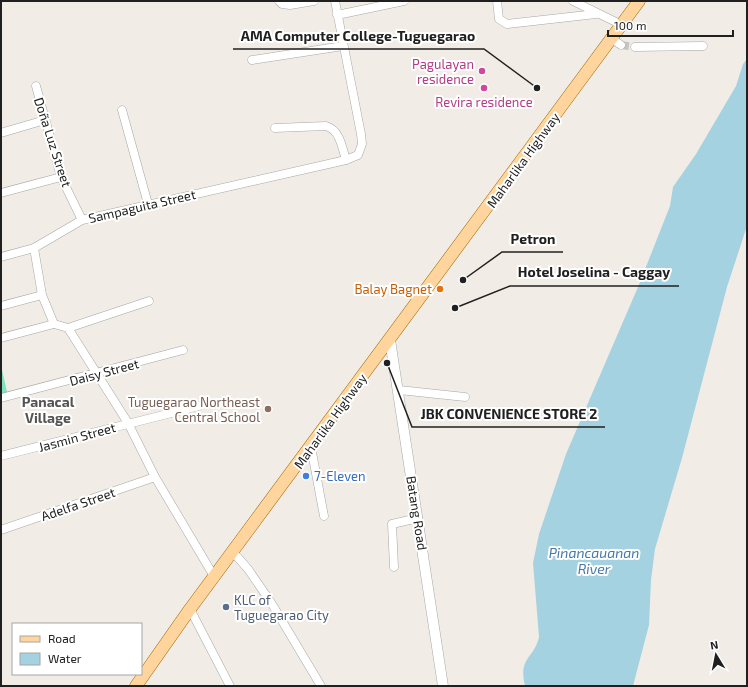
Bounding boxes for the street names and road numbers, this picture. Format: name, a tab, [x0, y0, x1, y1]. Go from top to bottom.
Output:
street label: Doña Luz Street	[31, 95, 75, 189]
street label: Maharlika Highway	[483, 109, 563, 211]
street label: Sampaguita Street	[87, 186, 197, 226]
street label: Daisy Street	[68, 355, 140, 389]
street label: Maharlika Highway	[290, 370, 370, 472]
street label: Jasmin Street	[37, 419, 117, 455]
street label: Batang Road	[403, 475, 431, 551]
street label: Adelfa Street	[39, 484, 117, 524]

